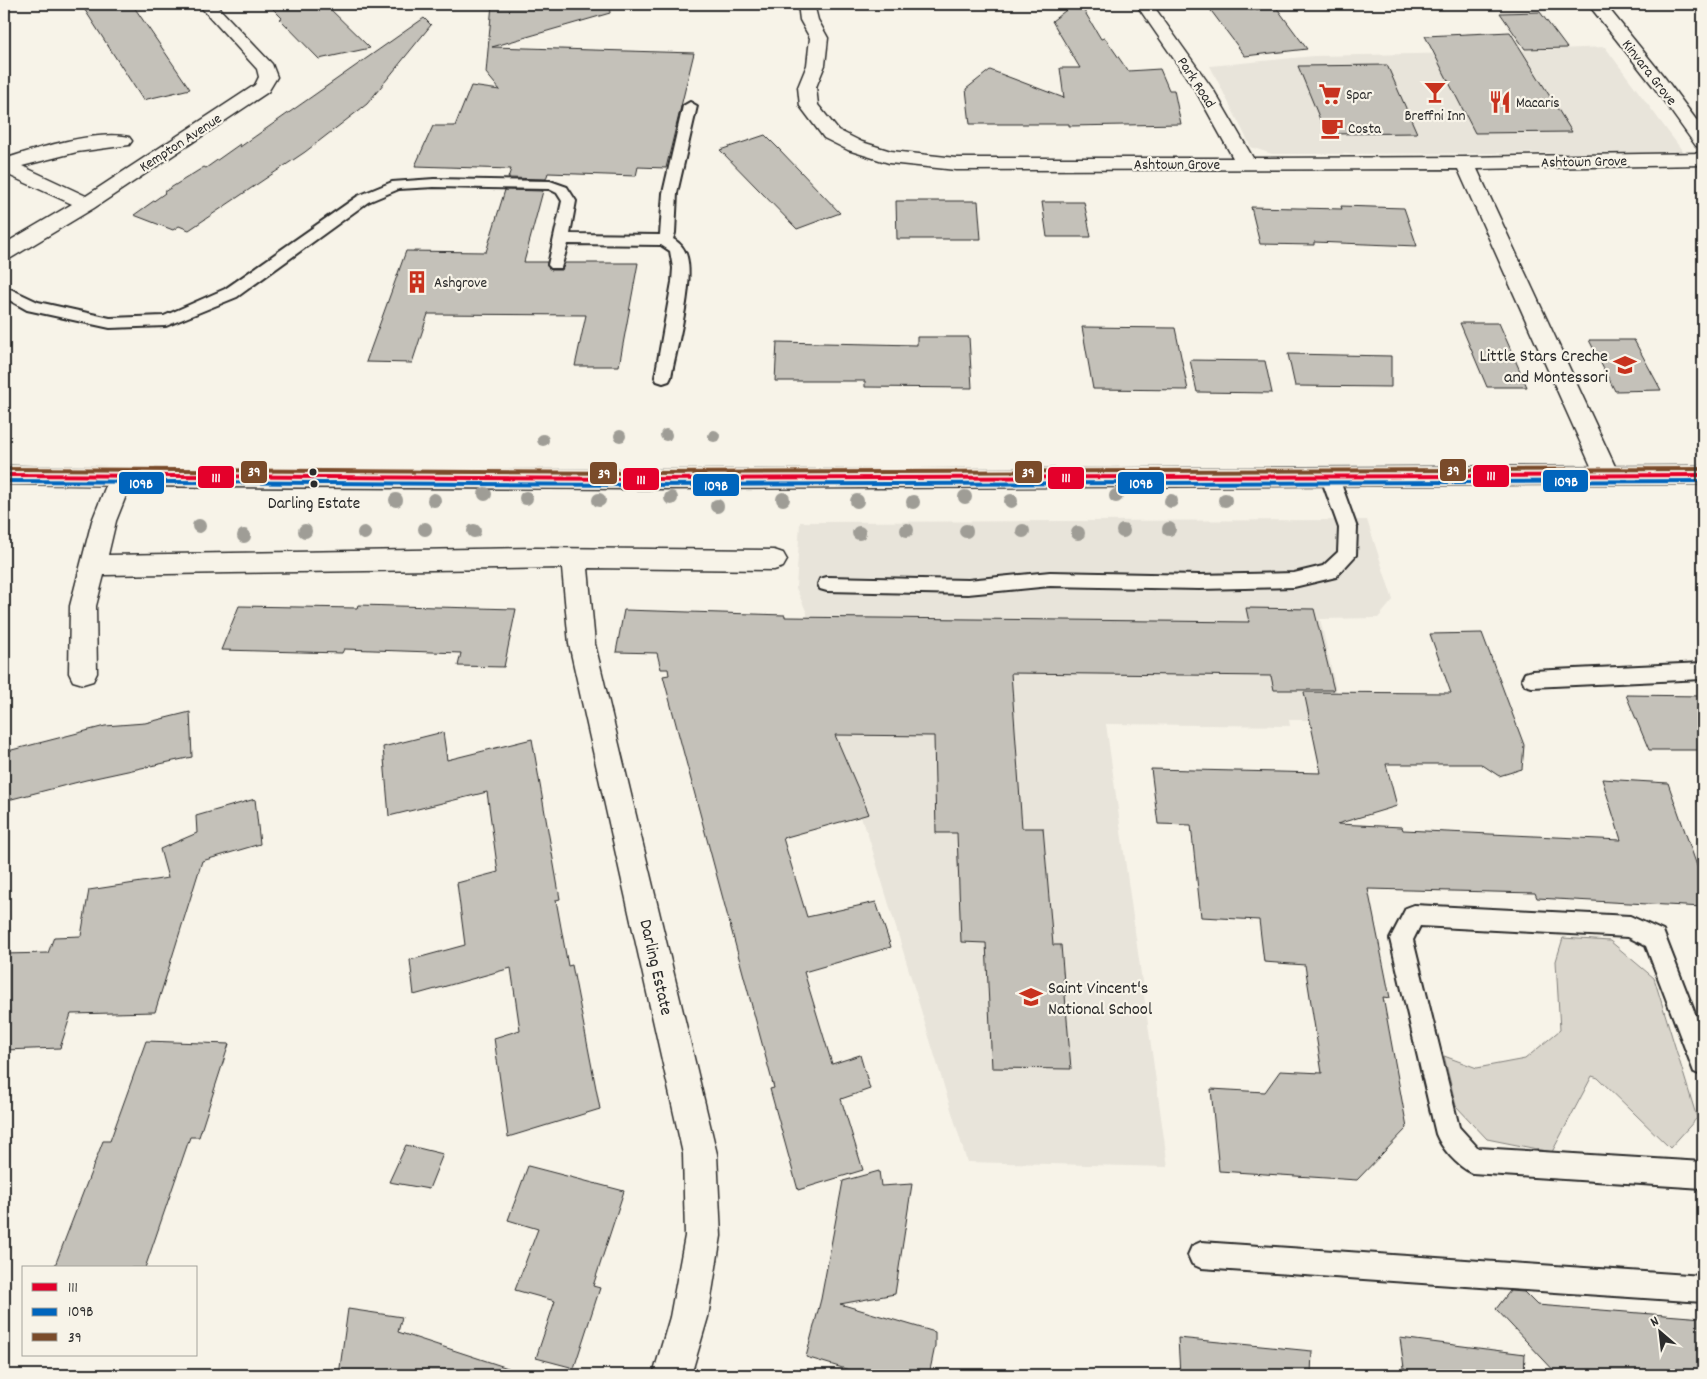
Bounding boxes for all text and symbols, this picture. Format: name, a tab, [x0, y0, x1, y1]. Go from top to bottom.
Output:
street label: Kinvara Grove	[1616, 35, 1682, 111]
street label: Park Road	[1171, 53, 1220, 113]
bar icon: Breffni Inn	[1422, 79, 1448, 105]
supermarket icon: Spar	[1317, 81, 1343, 107]
place label: Spar	[1346, 85, 1373, 107]
restaurant icon: Macaris	[1487, 89, 1513, 115]
place label: Macaris	[1516, 93, 1560, 115]
place label: Breffni Inn	[1404, 106, 1466, 128]
street label: Kempton Avenue	[136, 109, 227, 179]
cafe icon: Costa	[1319, 115, 1345, 141]
place label: Costa	[1348, 119, 1382, 141]
street label: Ashtown Grove	[1541, 151, 1628, 175]
street label: Ashtown Grove	[1134, 155, 1221, 177]
building icon: Ashgrove	[404, 269, 430, 295]
place label: Ashgrove	[434, 273, 487, 295]
place label: Little Stars Creche and Montessori	[1479, 345, 1608, 391]
school or university icon: Little Stars Creche and Montessori	[1612, 352, 1638, 378]
line badge: 39	[1439, 458, 1467, 482]
line badge: 39	[240, 460, 268, 484]
line badge: 39	[1014, 460, 1043, 484]
line badge: 39	[589, 461, 618, 485]
text: 39	[1447, 462, 1459, 482]
text: 39	[248, 463, 260, 483]
text: 39	[1022, 464, 1034, 484]
line badge: 111	[1472, 464, 1510, 488]
line badge: 111	[197, 465, 235, 489]
text: 39	[598, 465, 610, 485]
line badge: 111	[1047, 466, 1085, 490]
unlabelled marker	[308, 467, 318, 477]
line badge: 111	[622, 467, 660, 491]
text: 111	[1486, 467, 1496, 487]
text: 111	[211, 469, 221, 489]
text: 111	[1061, 469, 1071, 489]
line badge: 109B	[1542, 469, 1589, 493]
line badge: 109B	[118, 471, 165, 495]
text: 111	[636, 471, 646, 491]
line badge: 109B	[1117, 471, 1165, 495]
line badge: 109B	[692, 473, 740, 497]
text: 109B	[1554, 473, 1578, 493]
text: 109B	[129, 475, 153, 495]
text: 109B	[1129, 475, 1153, 495]
text: 109B	[704, 477, 728, 497]
marker: Darling Estate	[309, 479, 319, 489]
place label: Darling Estate	[268, 493, 360, 517]
street label: Darling Estate	[631, 917, 678, 1018]
place label: Saint Vincent's National School	[1048, 977, 1153, 1023]
school or university icon: Saint Vincent's National School	[1018, 984, 1044, 1010]
legend	[22, 1266, 198, 1356]
text: 111	[68, 1278, 78, 1300]
text: 109B	[68, 1302, 93, 1324]
north arrow	[1634, 1306, 1684, 1356]
text: N	[1647, 1312, 1663, 1333]
text: 39	[68, 1328, 82, 1350]

